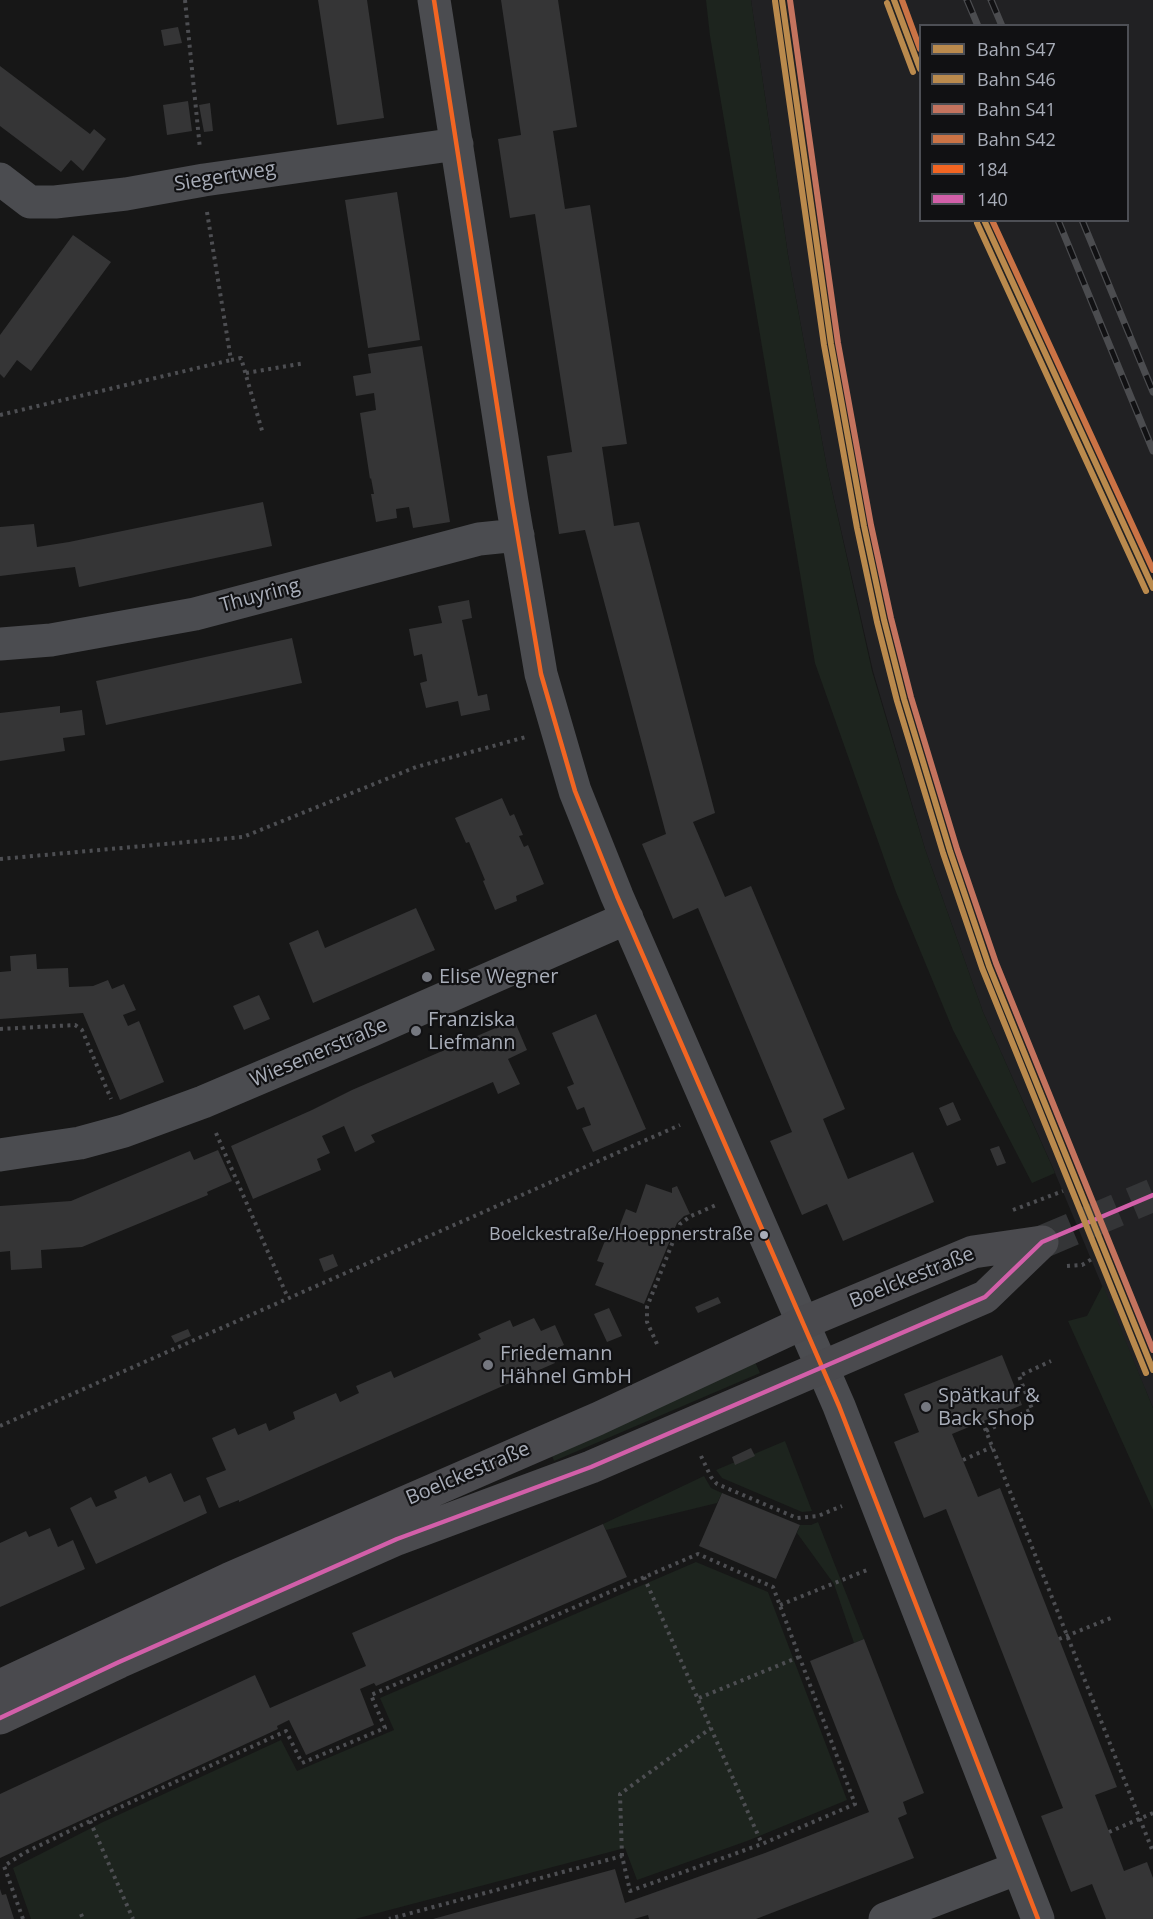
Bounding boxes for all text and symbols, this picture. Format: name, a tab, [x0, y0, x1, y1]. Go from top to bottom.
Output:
legend	[919, 24, 1129, 222]
text: Bahn S47	[977, 37, 1056, 61]
text: Bahn S46	[977, 67, 1056, 91]
text: Bahn S41	[977, 97, 1056, 121]
text: Bahn S42	[977, 127, 1056, 151]
street label: Siegertweg	[173, 157, 277, 197]
text: 184	[977, 157, 1008, 181]
text: 140	[977, 187, 1008, 211]
street label: Thuyring	[217, 574, 303, 618]
place label: Elise Wegner	[439, 965, 558, 989]
marker: Elise Wegner	[420, 970, 434, 984]
place label: Franziska Liefmann	[428, 1008, 516, 1055]
street label: Wiesenerstraße	[247, 1013, 391, 1093]
marker: Franziska Liefmann	[409, 1024, 423, 1038]
place label: Boelckestraße/Hoeppnerstraße	[489, 1224, 753, 1246]
marker: Boelckestraße/Hoeppnerstraße	[758, 1229, 770, 1241]
street label: Boelckestraße	[846, 1242, 978, 1314]
place label: Friedemann Hähnel GmbH	[500, 1342, 632, 1389]
marker: Friedemann Hähnel GmbH	[481, 1358, 495, 1372]
place label: Spätkauf & Back Shop	[938, 1384, 1040, 1431]
marker: Spätkauf & Back Shop	[919, 1400, 933, 1414]
street label: Boelckestraße	[402, 1437, 534, 1511]

